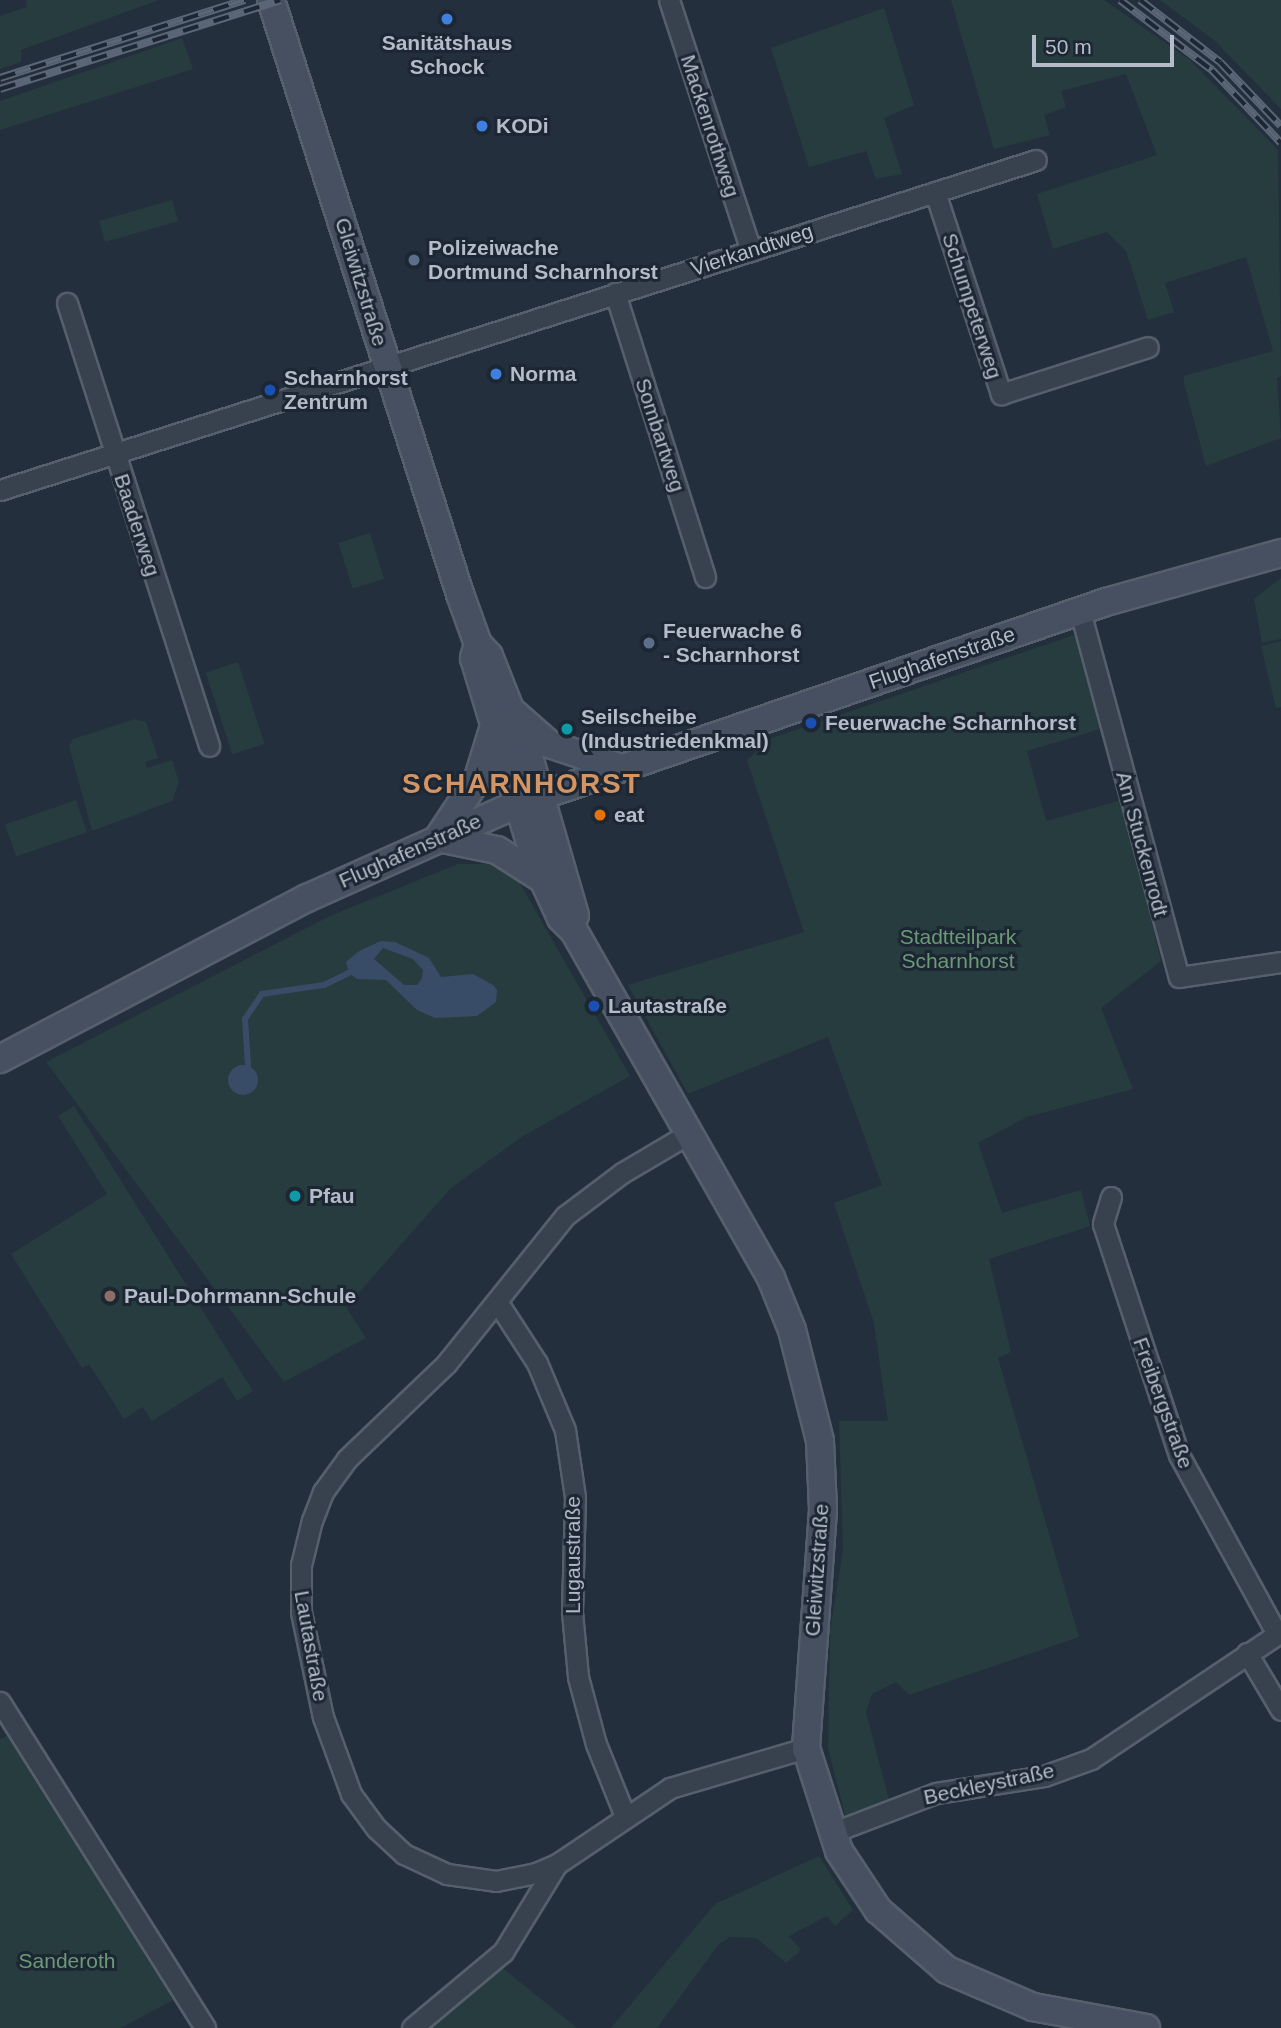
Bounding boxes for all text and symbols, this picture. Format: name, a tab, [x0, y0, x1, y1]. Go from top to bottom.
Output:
marker: Sanitätshaus Schock	[439, 11, 455, 27]
scale bar	[1036, 21, 1178, 65]
place label: Sanitätshaus Schock	[382, 30, 512, 80]
text: 50 m	[1045, 35, 1092, 58]
street label: Mackenrothweg	[675, 52, 745, 200]
place label: KODi	[496, 113, 548, 139]
marker: KODi	[474, 118, 490, 134]
street label: Gleiwitzstraße	[330, 215, 392, 349]
street label: Vierkandtweg	[688, 218, 816, 282]
street label: Schumpeterweg	[937, 230, 1007, 382]
place label: Polizeiwache Dortmund Scharnhorst	[428, 235, 658, 285]
marker: Polizeiwache Dortmund Scharnhorst	[406, 252, 422, 268]
place label: Norma	[510, 361, 577, 387]
place label: Scharnhorst Zentrum	[284, 365, 408, 415]
marker: Norma	[488, 366, 504, 382]
street label: Sombartweg	[630, 375, 690, 495]
marker: Scharnhorst Zentrum	[262, 382, 278, 398]
street label: Baaderweg	[109, 471, 165, 579]
place label: Feuerwache 6 - Scharnhorst	[663, 618, 802, 668]
street label: Flughafenstraße	[866, 621, 1018, 695]
marker: Feuerwache 6 - Scharnhorst	[641, 635, 657, 651]
place label: Seilscheibe (Industriedenkmal)	[581, 704, 769, 754]
place label: Feuerwache Scharnhorst	[825, 710, 1076, 736]
marker: Feuerwache Scharnhorst	[803, 715, 819, 731]
marker: Seilscheibe (Industriedenkmal)	[559, 721, 575, 737]
district label: SCHARNHORST	[403, 767, 641, 801]
street label: Am Stuckenrodt	[1110, 769, 1174, 919]
place label: eat	[614, 802, 644, 828]
marker: eat	[592, 807, 608, 823]
street label: Flughafenstraße	[335, 808, 485, 894]
park label: Stadtteilpark Scharnhorst	[900, 924, 1016, 974]
place label: Lautastraße	[608, 993, 727, 1019]
marker: Lautastraße	[586, 998, 602, 1014]
place label: Pfau	[309, 1183, 355, 1209]
marker: Pfau	[287, 1188, 303, 1204]
place label: Paul-Dohrmann-Schule	[124, 1283, 356, 1309]
marker: Paul-Dohrmann-Schule	[102, 1288, 118, 1304]
street label: Freibergstraße	[1128, 1334, 1198, 1472]
street label: Lugaustraße	[560, 1496, 586, 1614]
street label: Gleiwitzstraße	[800, 1503, 834, 1637]
street label: Lautastraße	[289, 1589, 333, 1703]
street label: Beckleystraße	[921, 1758, 1057, 1810]
park label: Sanderoth	[19, 1948, 115, 1974]

